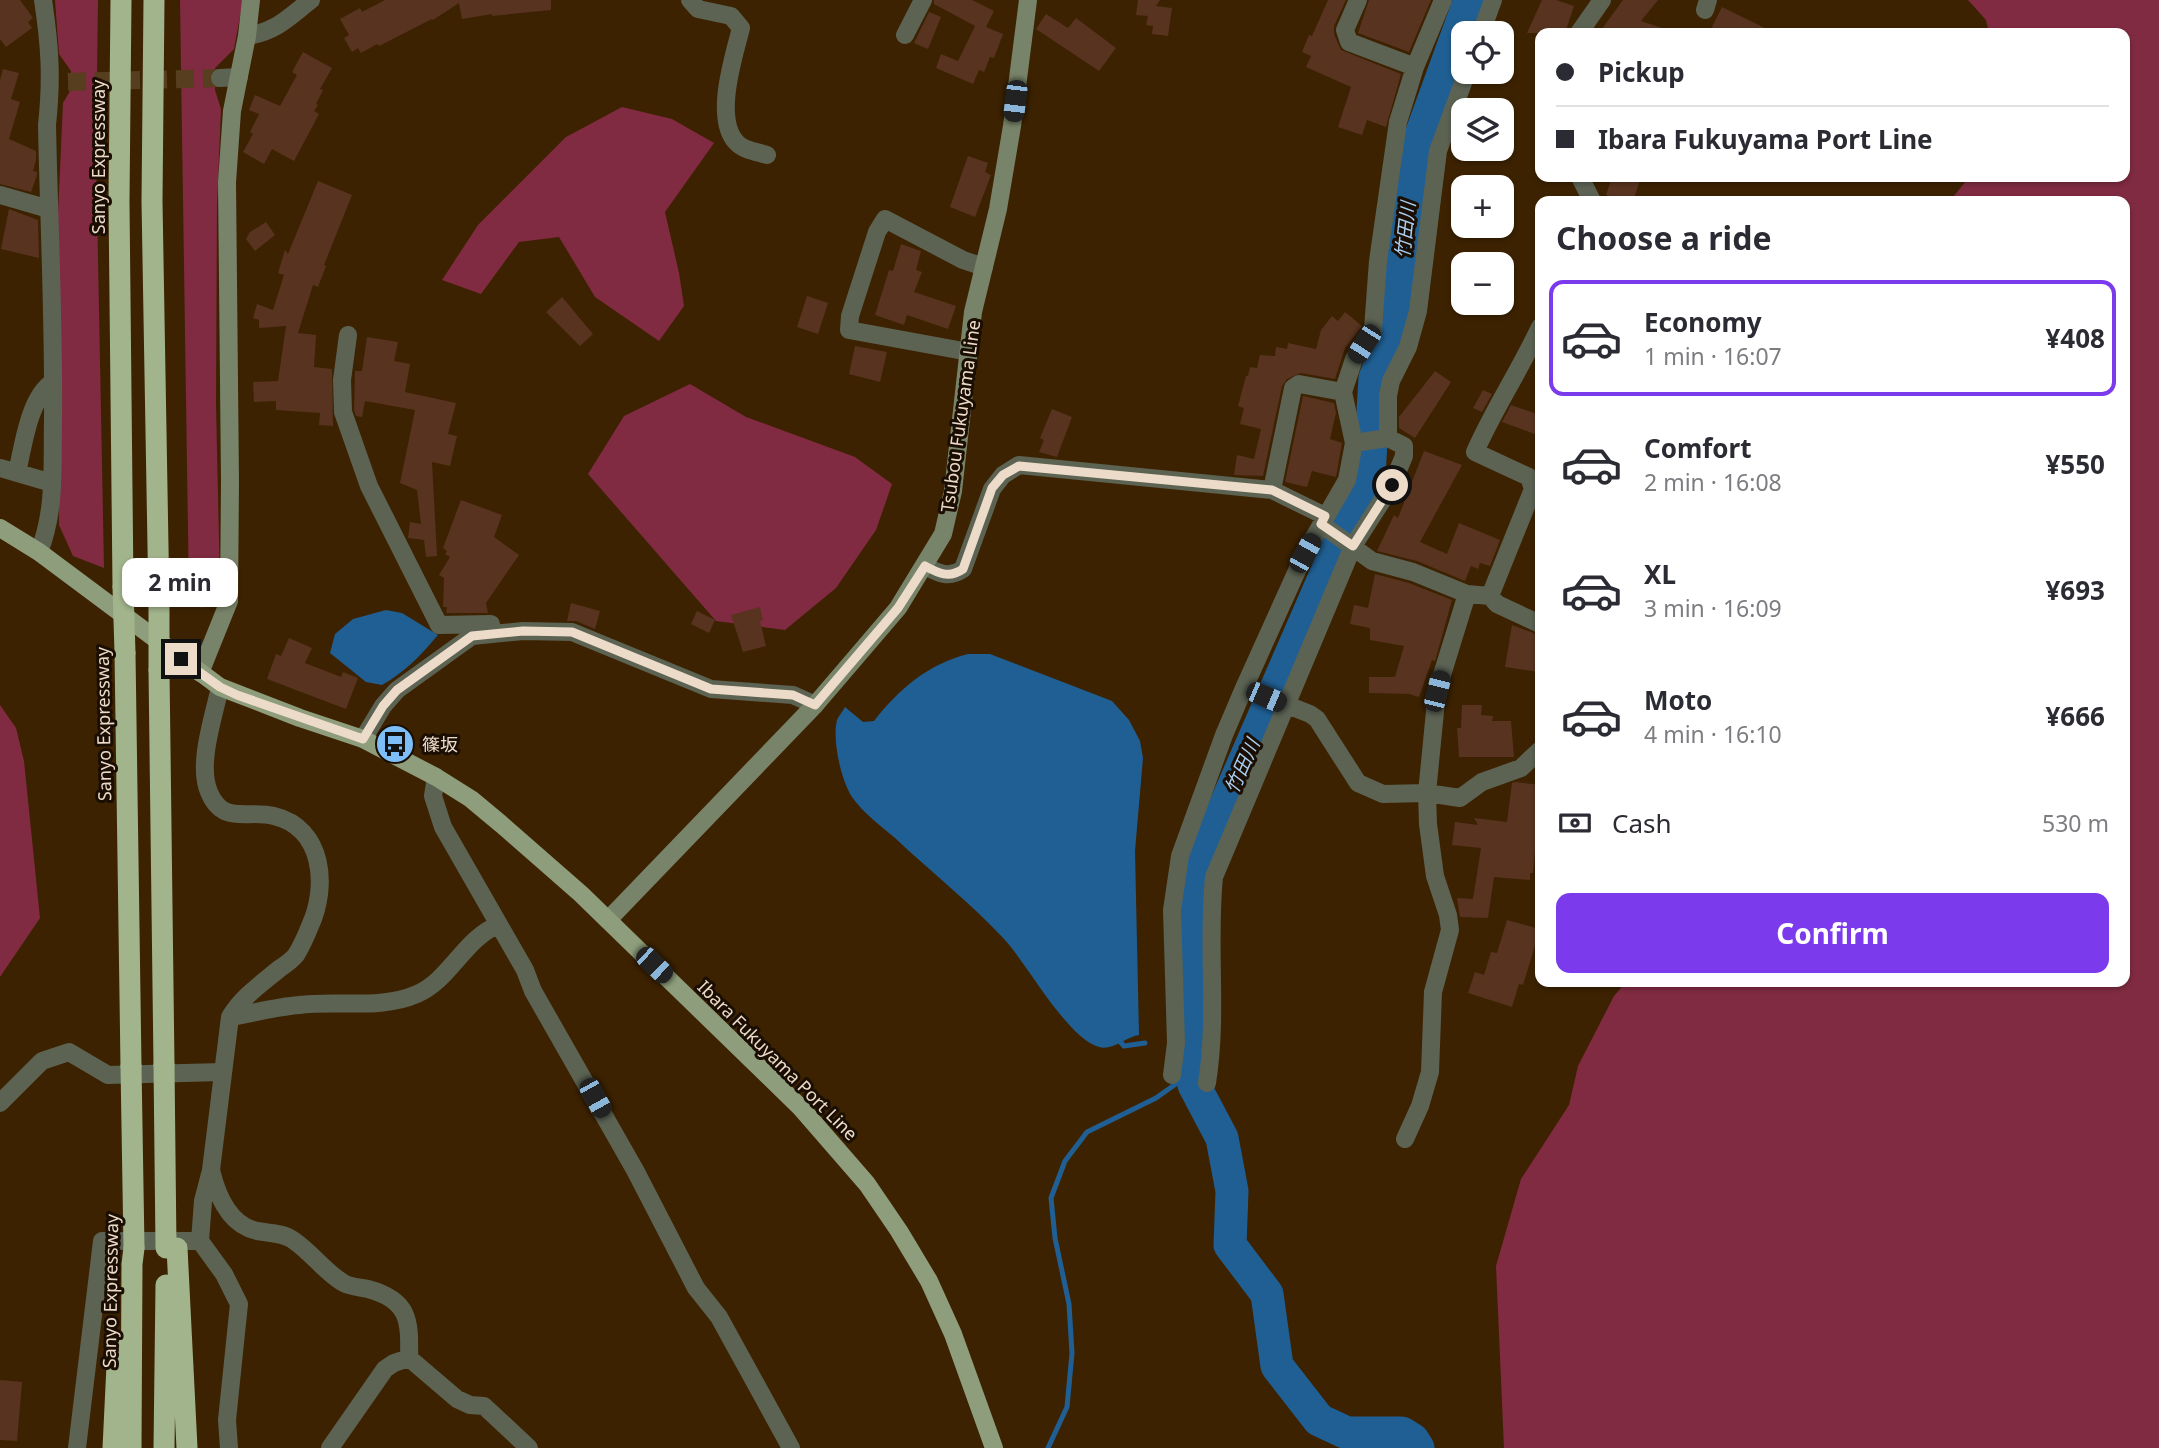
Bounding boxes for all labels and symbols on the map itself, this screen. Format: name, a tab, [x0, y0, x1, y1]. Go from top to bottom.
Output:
street label: Sanyo Expressway	[86, 79, 110, 234]
car	[1003, 79, 1028, 123]
water label: 竹田川	[1389, 198, 1421, 260]
street label: Tsubou Fukuyama Line	[935, 318, 985, 514]
car	[1344, 321, 1385, 367]
route start	[1376, 469, 1408, 501]
car	[1286, 530, 1325, 576]
callout: 2 min	[123, 558, 239, 606]
route end	[165, 643, 197, 675]
street label: Sanyo Expressway	[90, 646, 116, 801]
car	[1422, 668, 1453, 714]
car	[1243, 679, 1290, 715]
bus stop icon: 篠坂	[374, 723, 416, 765]
place label: 篠坂	[422, 732, 458, 756]
water label: 竹田川	[1219, 733, 1266, 797]
car	[632, 943, 677, 987]
street label: Ibara Fukuyama Port Line	[693, 975, 863, 1145]
car	[576, 1075, 615, 1121]
street label: Sanyo Expressway	[97, 1213, 123, 1368]

